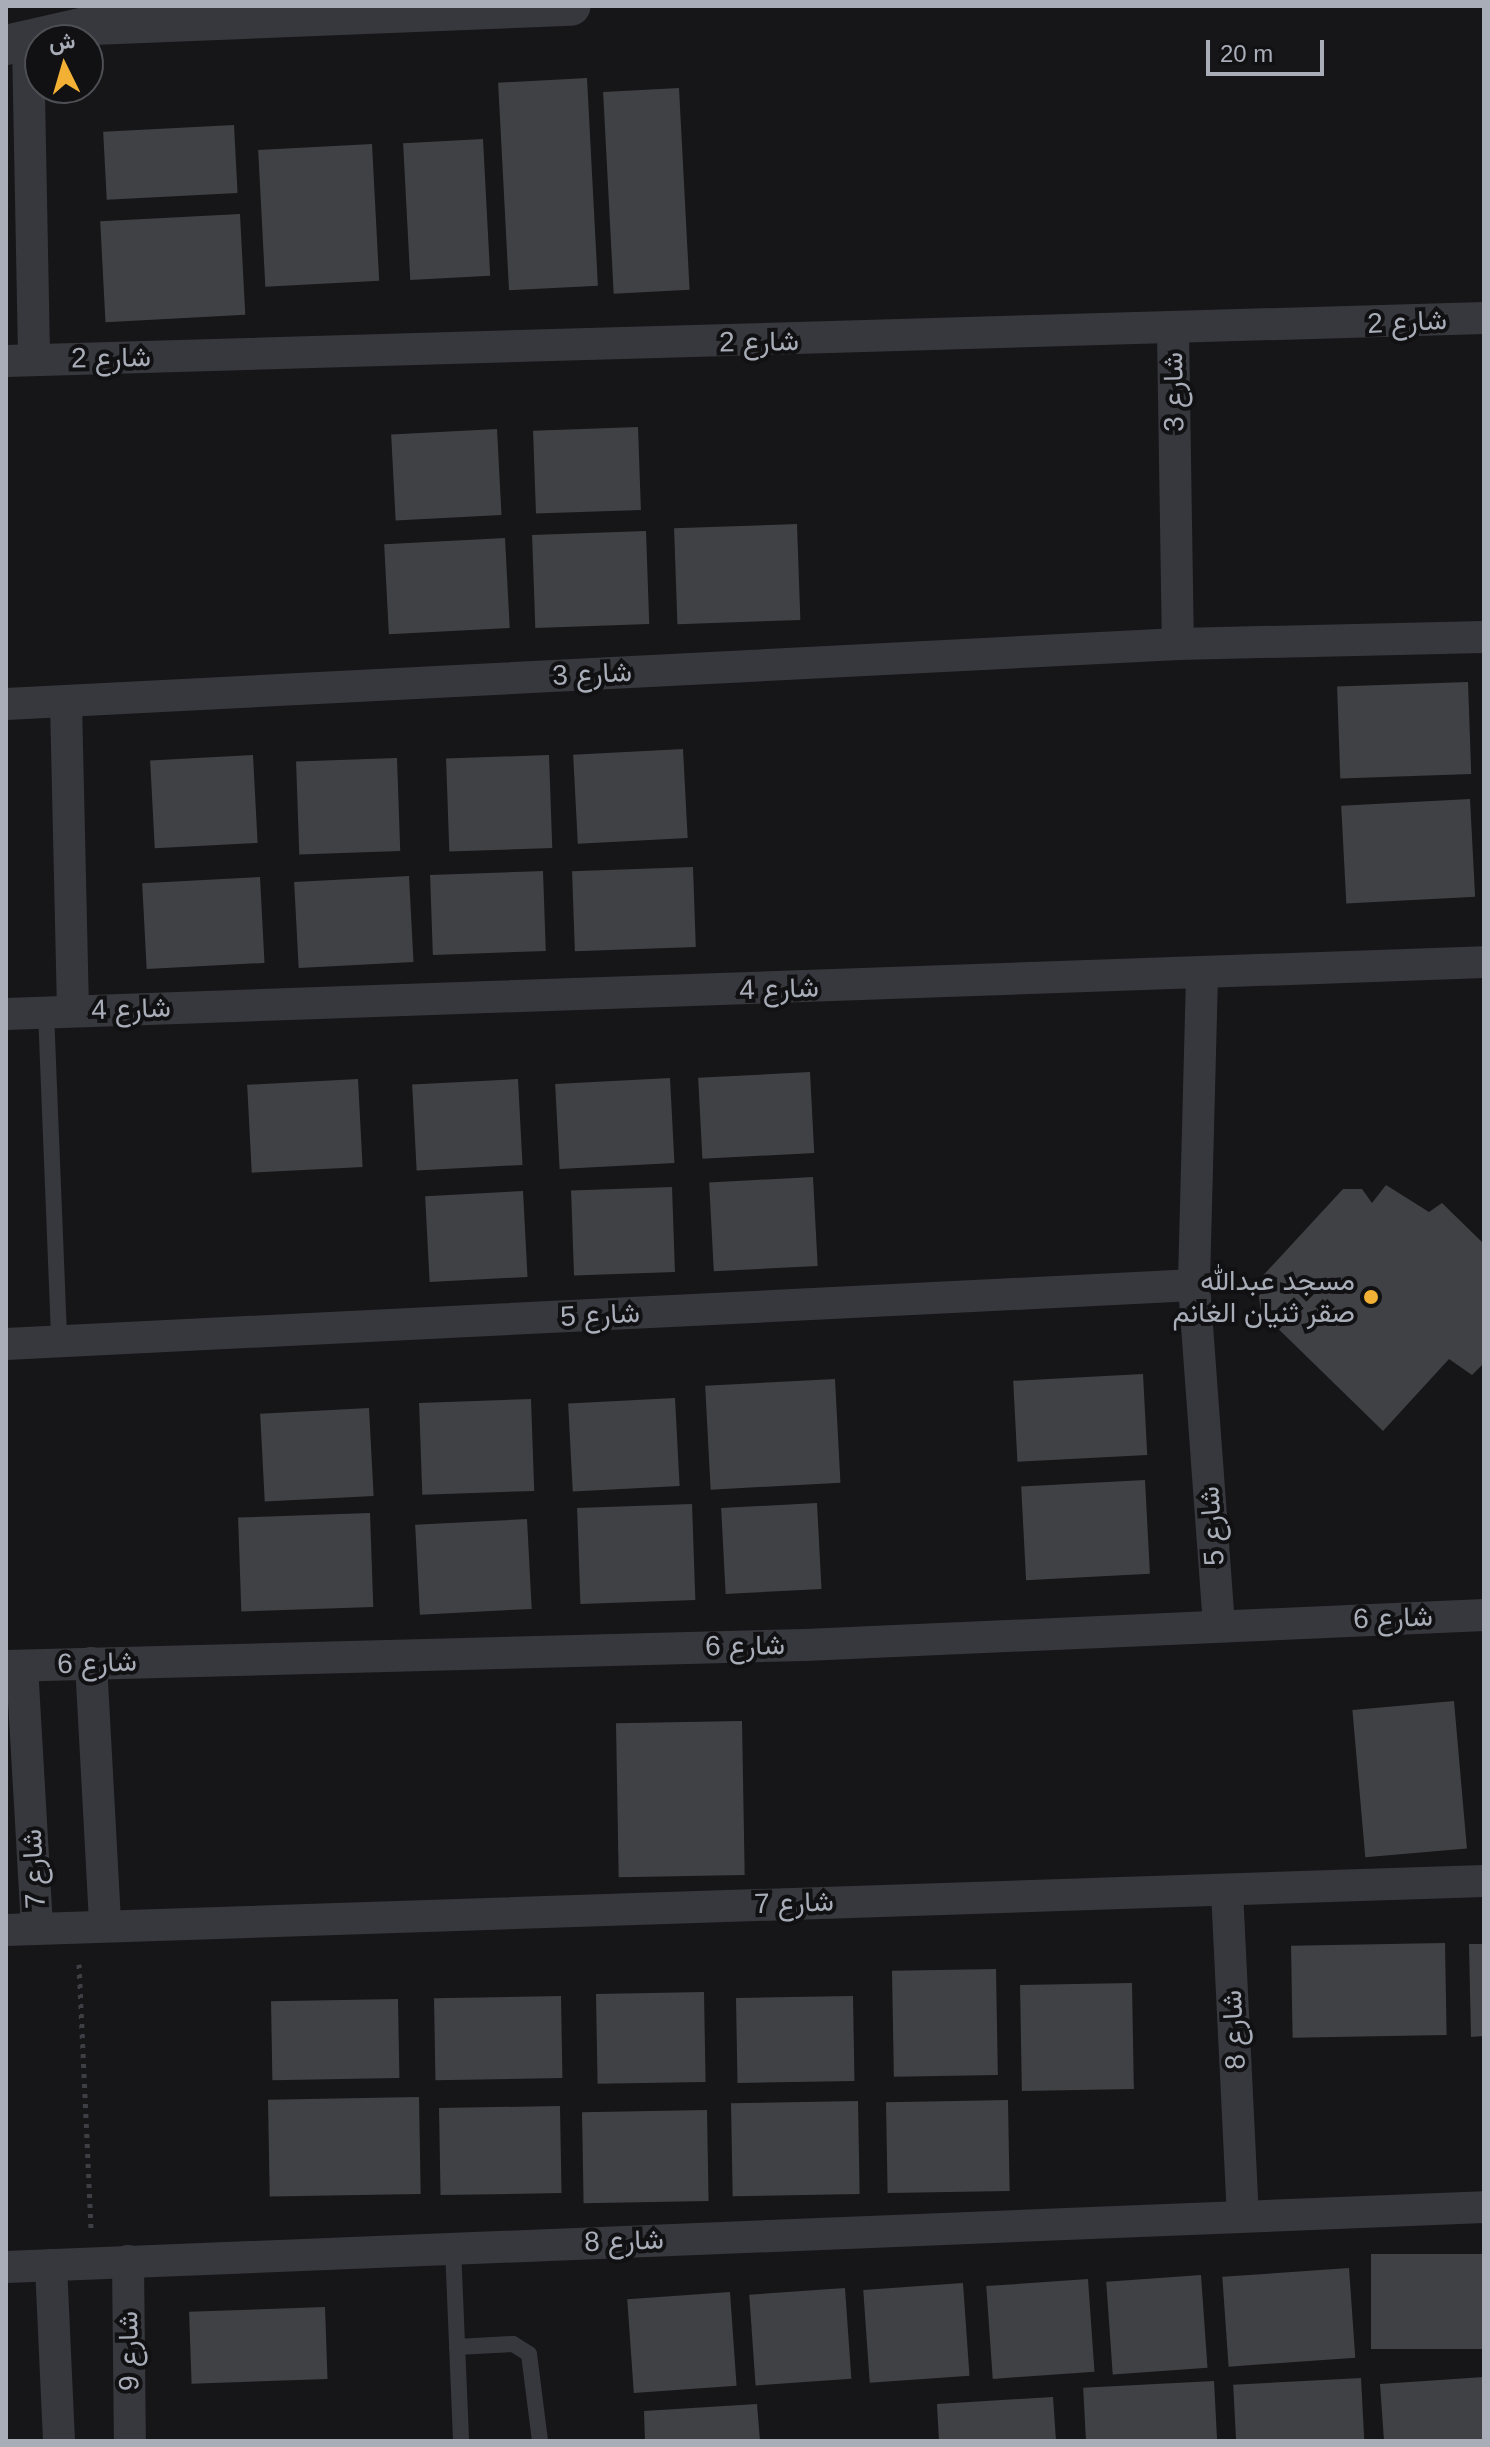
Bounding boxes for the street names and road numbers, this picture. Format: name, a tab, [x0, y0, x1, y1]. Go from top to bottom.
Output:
street label: شارع 2	[1366, 303, 1448, 341]
street label: شارع 2	[719, 325, 799, 359]
street label: شارع 2	[71, 341, 151, 375]
street label: شارع 3	[1157, 352, 1191, 432]
street label: شارع 3	[551, 655, 633, 693]
street label: شارع 4	[739, 971, 819, 1007]
street label: شارع 4	[91, 991, 171, 1027]
street label: شارع 5	[559, 1296, 641, 1334]
street label: شارع 5	[1192, 1485, 1232, 1567]
street label: شارع 6	[1353, 1600, 1433, 1636]
street label: شارع 6	[705, 1629, 785, 1663]
street label: شارع 6	[57, 1645, 137, 1681]
street label: شارع 7	[15, 1828, 53, 1910]
street label: شارع 7	[754, 1885, 834, 1921]
street label: شارع 8	[1215, 1989, 1253, 2071]
street label: شارع 8	[584, 2223, 664, 2259]
street label: شارع 9	[112, 2311, 146, 2391]

